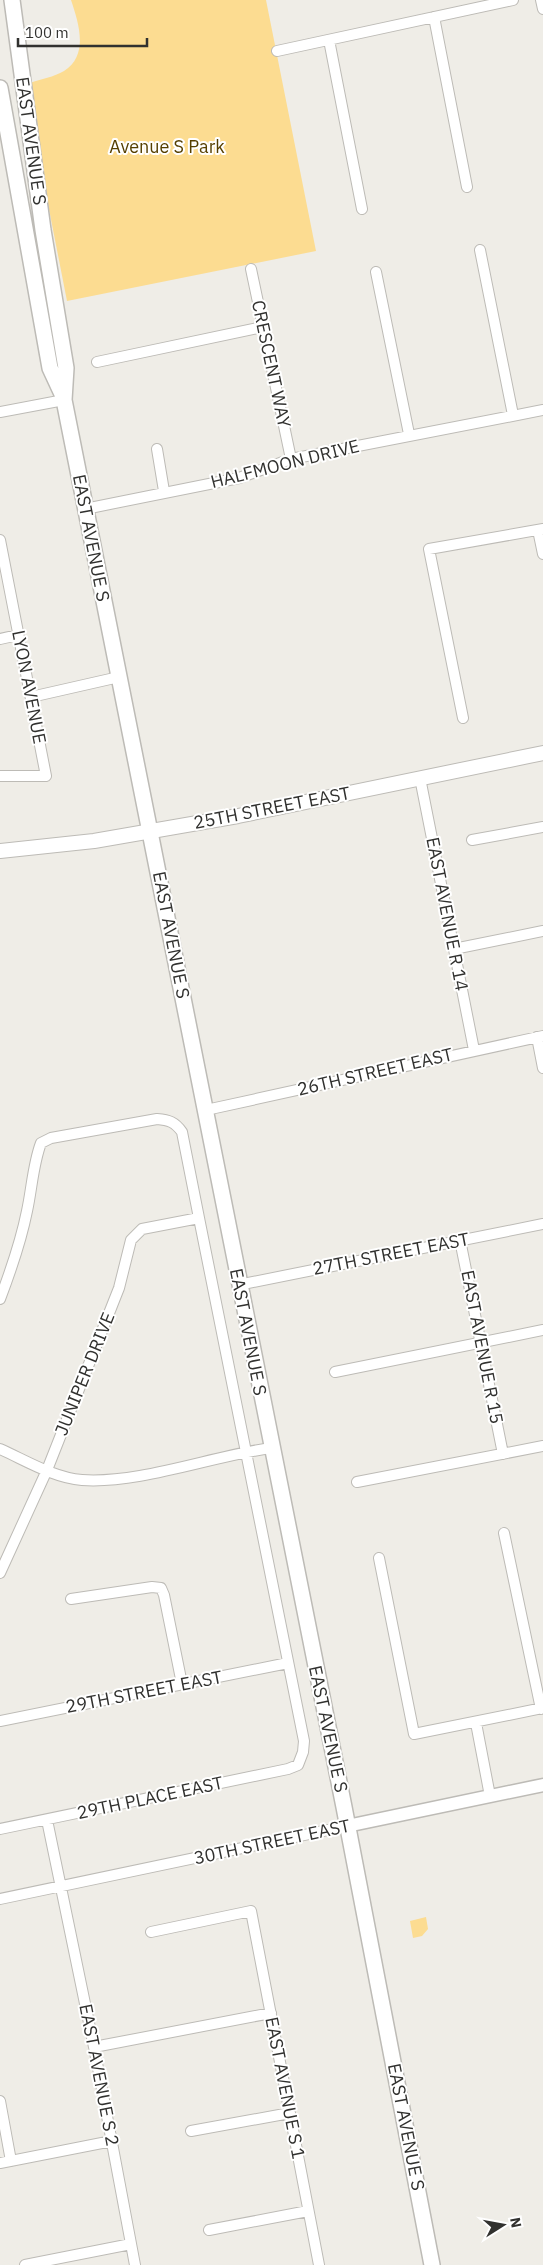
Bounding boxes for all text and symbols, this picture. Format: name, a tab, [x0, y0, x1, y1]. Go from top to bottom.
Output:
scale bar	[18, 15, 146, 47]
text: 100 m	[25, 23, 69, 42]
street label: EAST AVENUE S	[11, 75, 52, 206]
park label: Avenue S Park	[109, 135, 225, 158]
street label: CRESCENT WAY	[247, 298, 296, 430]
street label: HALFMOON DRIVE	[208, 434, 362, 493]
street label: EAST AVENUE S	[68, 472, 115, 604]
street label: LYON AVENUE	[7, 628, 52, 746]
street label: 25TH STREET EAST	[192, 781, 352, 834]
street label: EAST AVENUE R 14	[421, 835, 474, 993]
street label: EAST AVENUE S	[148, 869, 195, 1001]
street label: 26TH STREET EAST	[295, 1042, 455, 1101]
street label: 27TH STREET EAST	[311, 1227, 471, 1280]
street label: EAST AVENUE S	[225, 1266, 272, 1398]
street label: EAST AVENUE R 15	[456, 1268, 509, 1426]
street label: JUNIPER DRIVE	[49, 1309, 120, 1439]
street label: EAST AVENUE S	[304, 1663, 353, 1794]
street label: 29TH STREET EAST	[64, 1665, 224, 1718]
street label: 29TH PLACE EAST	[75, 1771, 225, 1824]
street label: 30TH STREET EAST	[192, 1814, 352, 1869]
street label: EAST AVENUE S 2	[74, 2002, 125, 2148]
street label: EAST AVENUE S 1	[260, 2015, 311, 2161]
street label: EAST AVENUE S	[383, 2061, 430, 2193]
north arrow	[478, 2200, 528, 2250]
text: N	[506, 2216, 526, 2229]

